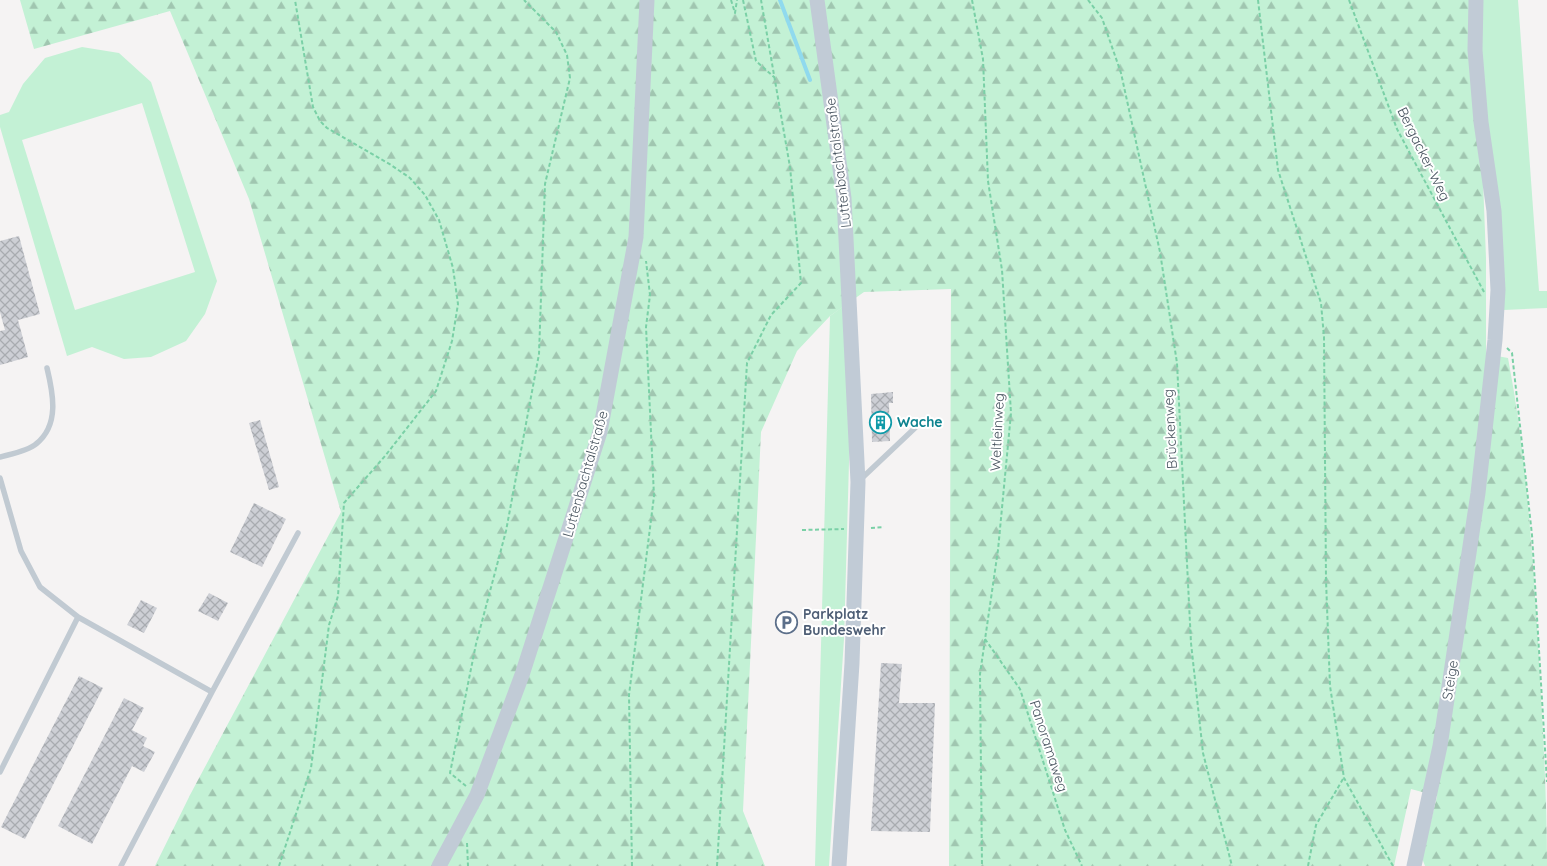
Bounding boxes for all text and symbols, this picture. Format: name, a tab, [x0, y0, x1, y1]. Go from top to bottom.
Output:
street label: Luttenbachtalstraße	[821, 97, 855, 229]
street label: Bergacker-Weg	[1393, 104, 1455, 204]
street label: Brückenweg	[1159, 389, 1181, 469]
street label: Weltleinweg	[986, 392, 1008, 472]
street label: Luttenbachtalstraße	[558, 409, 612, 539]
building icon: Wache	[869, 410, 893, 434]
place label: Wache	[897, 413, 943, 431]
place label: Parkplatz Bundeswehr	[803, 605, 886, 639]
parking icon: Parkplatz Bundeswehr	[775, 610, 799, 634]
street label: Steige	[1438, 659, 1462, 701]
street label: Panoramaweg	[1026, 698, 1072, 794]

